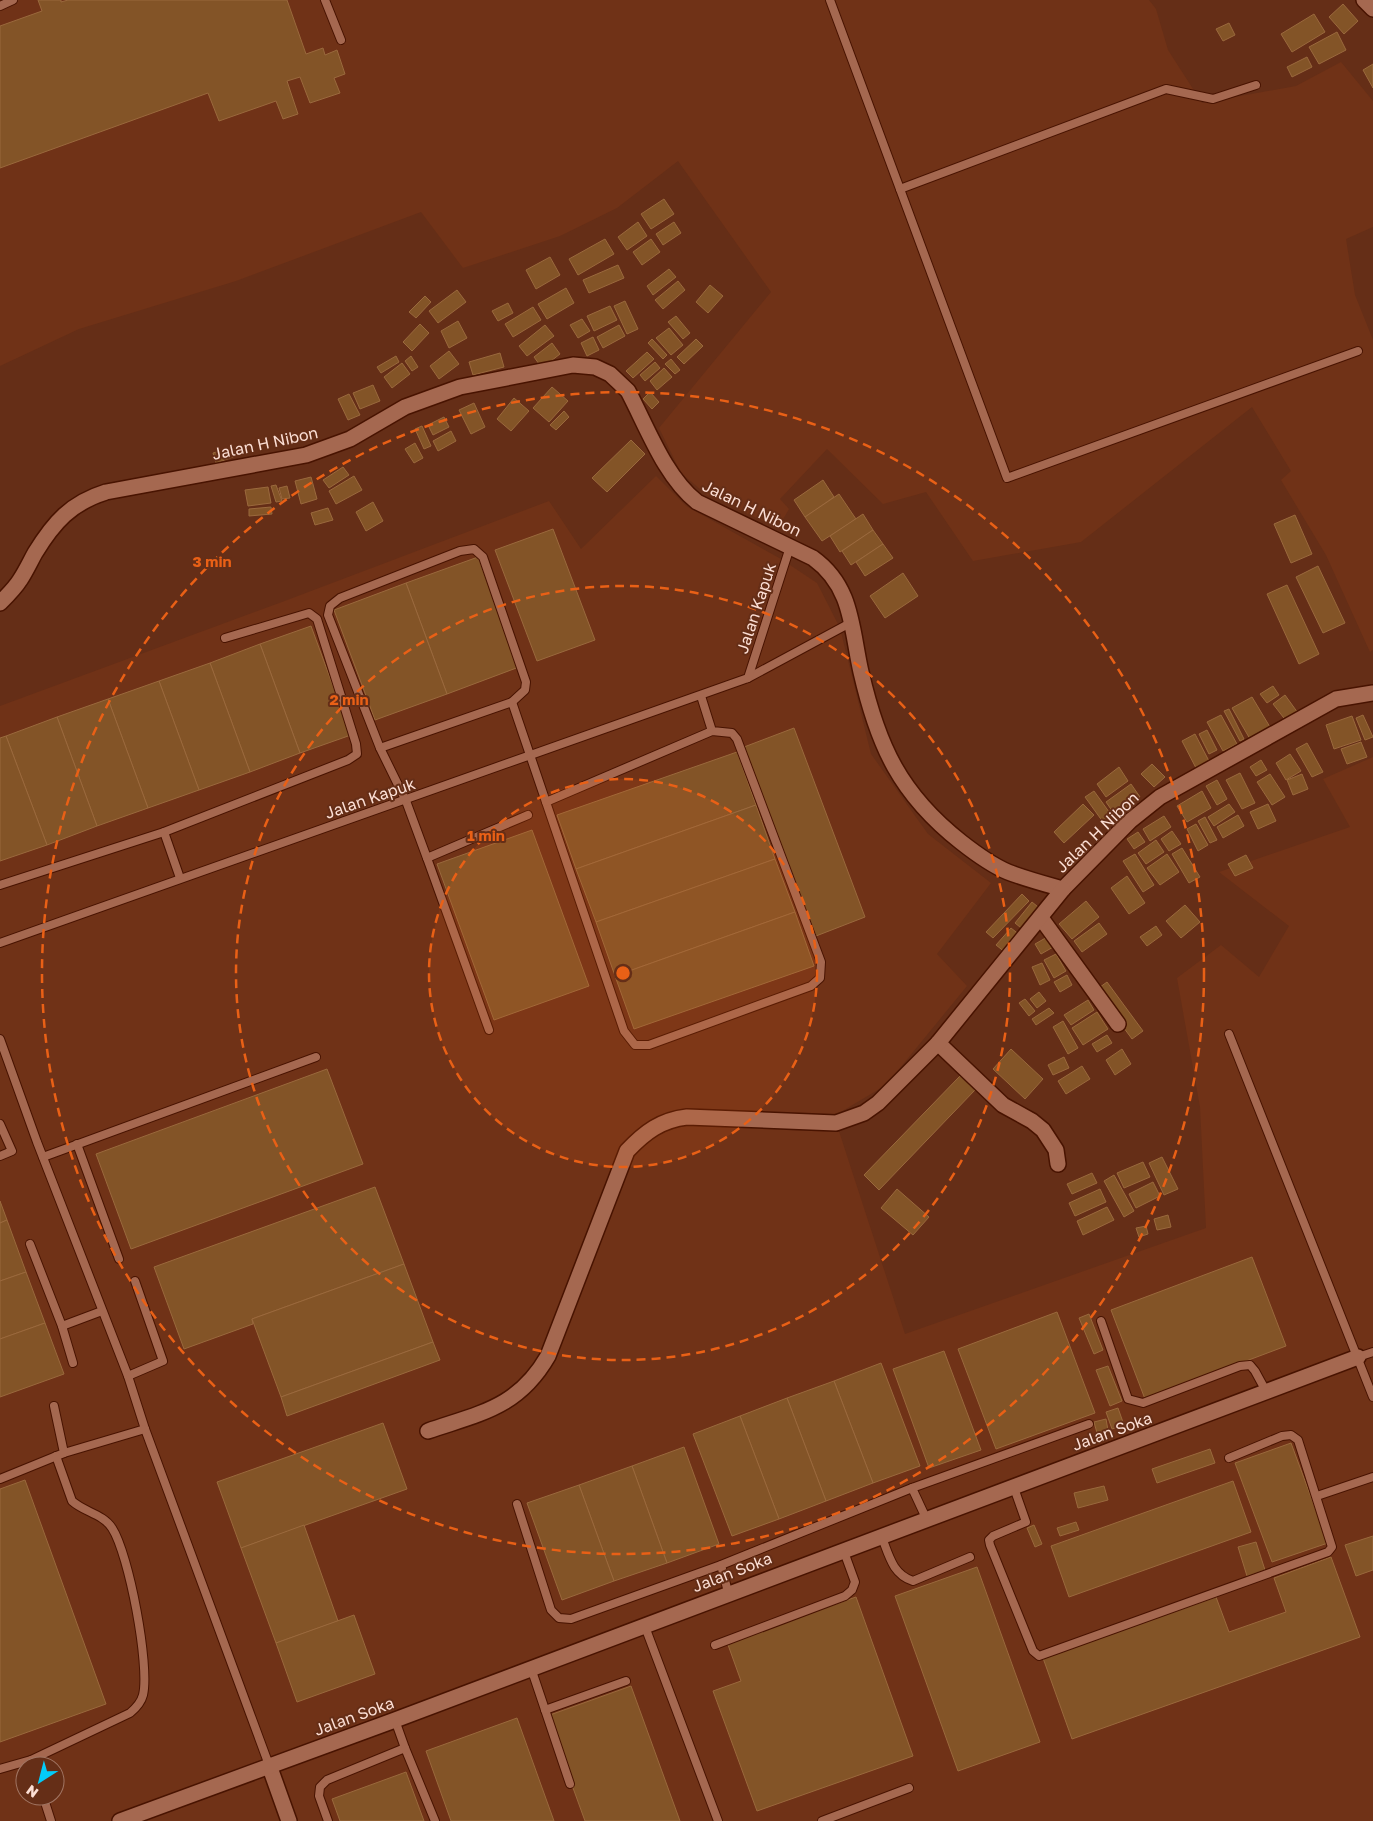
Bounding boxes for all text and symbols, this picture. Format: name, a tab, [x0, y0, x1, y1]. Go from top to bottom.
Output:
street label: Jalan H Nibon	[210, 422, 320, 464]
street label: Jalan H Nibon	[699, 475, 805, 541]
text: 3 min	[192, 552, 232, 570]
street label: Jalan Kapuk	[732, 560, 780, 656]
text: 2 min	[329, 690, 369, 708]
street label: Jalan Kapuk	[322, 773, 418, 823]
street label: Jalan H Nibon	[1051, 787, 1143, 877]
text: 1 min	[467, 826, 505, 844]
centre of rings	[614, 964, 632, 982]
street label: Jalan Soka	[1069, 1407, 1155, 1455]
street label: Jalan Soka	[689, 1548, 775, 1596]
street label: Jalan Soka	[311, 1692, 397, 1740]
north arrow	[15, 1756, 65, 1806]
text: N	[23, 1782, 41, 1802]

